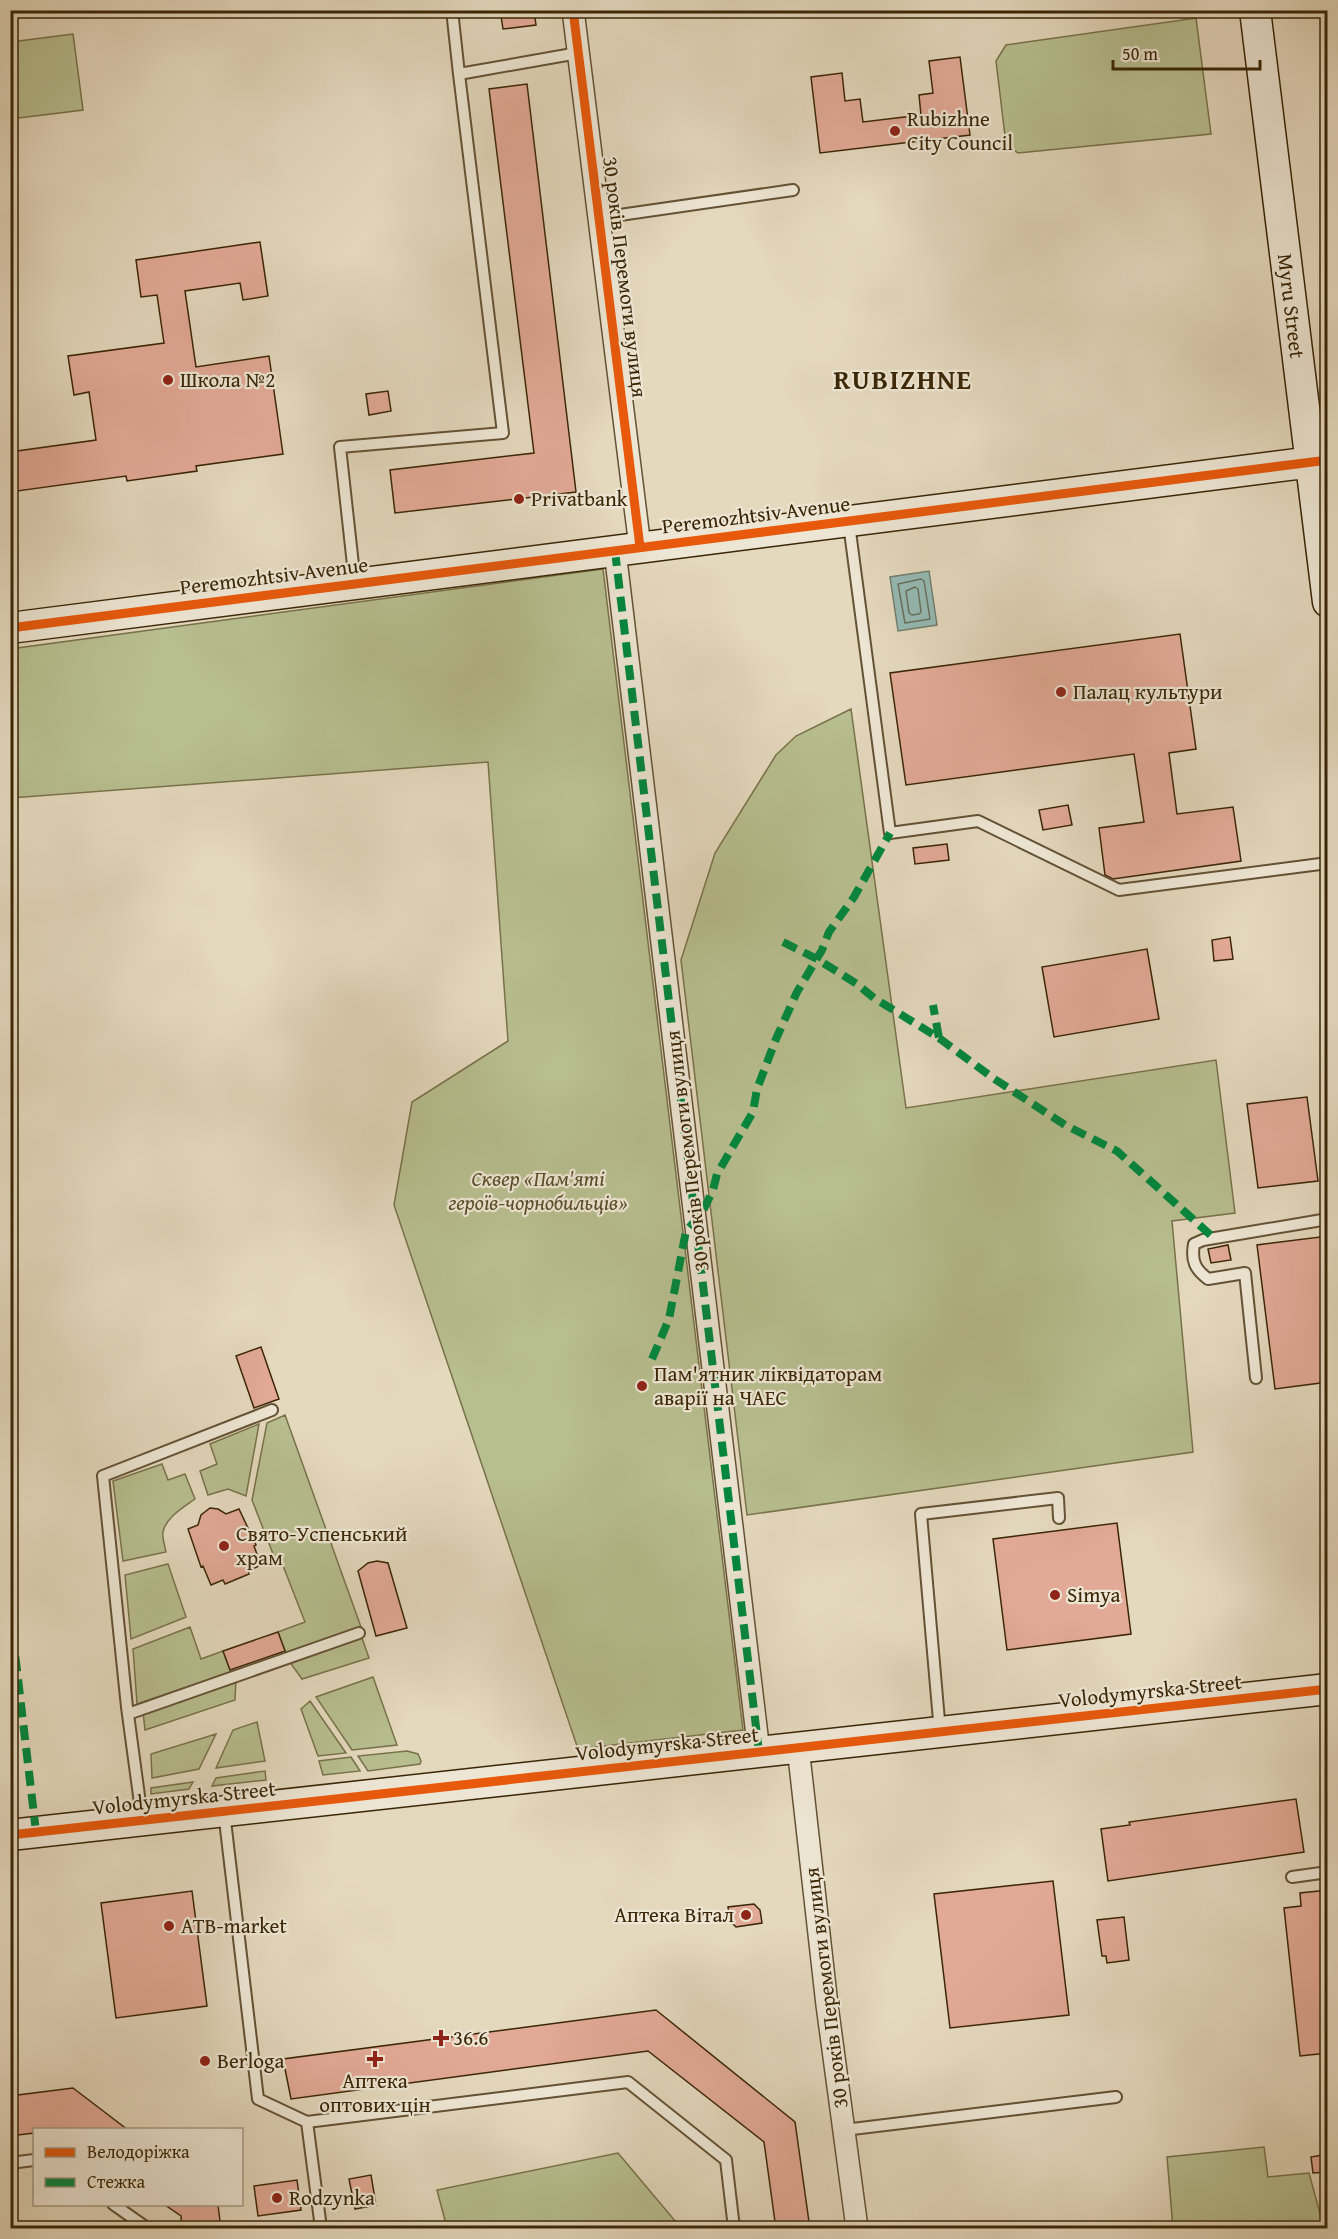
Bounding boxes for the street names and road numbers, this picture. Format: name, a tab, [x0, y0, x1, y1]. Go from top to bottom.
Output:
street label: 30 років Перемоги вулиця	[595, 155, 656, 400]
street label: Myru Street	[1270, 252, 1313, 361]
street label: Peremozhtsiv Avenue	[660, 488, 852, 541]
street label: Peremozhtsiv Avenue	[178, 549, 370, 602]
street label: 30 років Перемоги вулиця	[656, 1028, 717, 1273]
street label: Volodymyrska Street	[1057, 1665, 1244, 1716]
street label: Volodymyrska Street	[574, 1718, 761, 1769]
street label: Volodymyrska Street	[91, 1772, 278, 1823]
street label: 30 років Перемоги вулиця	[795, 1865, 856, 2110]

